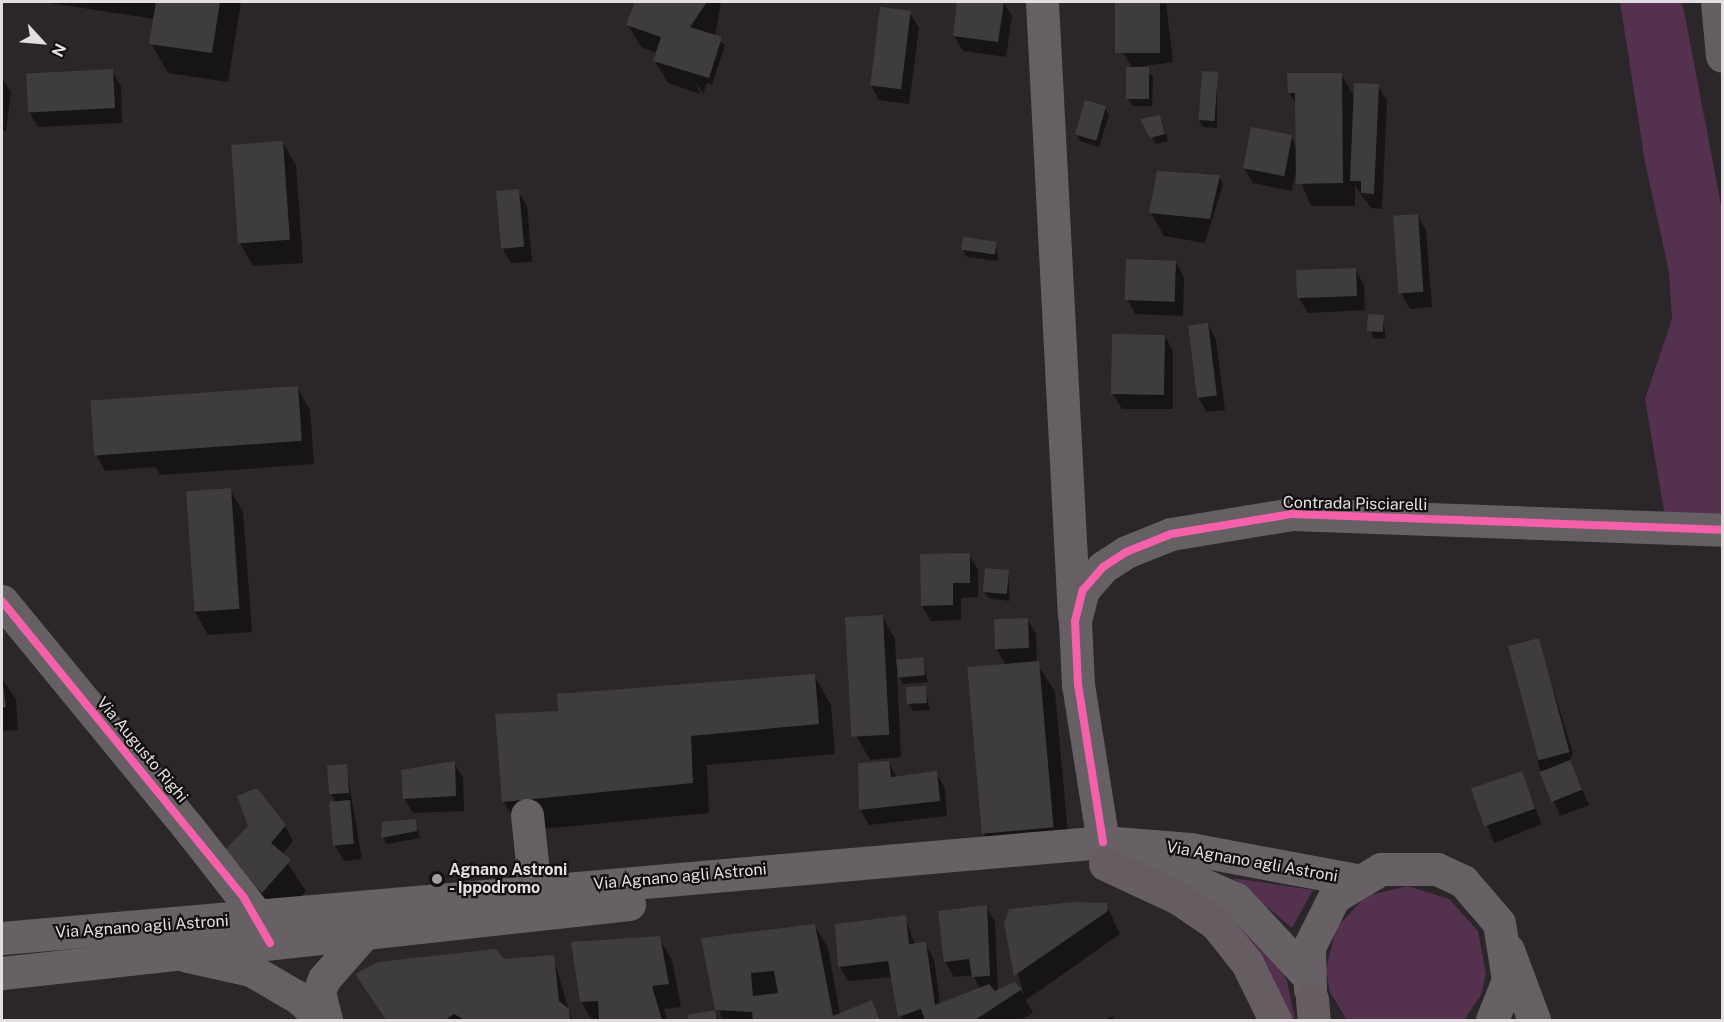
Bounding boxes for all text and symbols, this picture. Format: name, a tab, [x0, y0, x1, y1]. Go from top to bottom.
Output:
north arrow	[12, 12, 72, 72]
text: N	[47, 40, 70, 60]
street label: Contrada Pisciarelli	[1283, 493, 1427, 515]
street label: Via Augusto Righi	[92, 693, 192, 807]
street label: Via Agnano agli Astroni	[1165, 837, 1339, 887]
place label: Agnano Astroni - Ippodromo	[449, 860, 567, 898]
street label: Via Agnano agli Astroni	[593, 860, 767, 894]
marker: Agnano Astroni - Ippodromo	[430, 872, 444, 886]
street label: Via Agnano agli Astroni	[55, 911, 229, 943]

